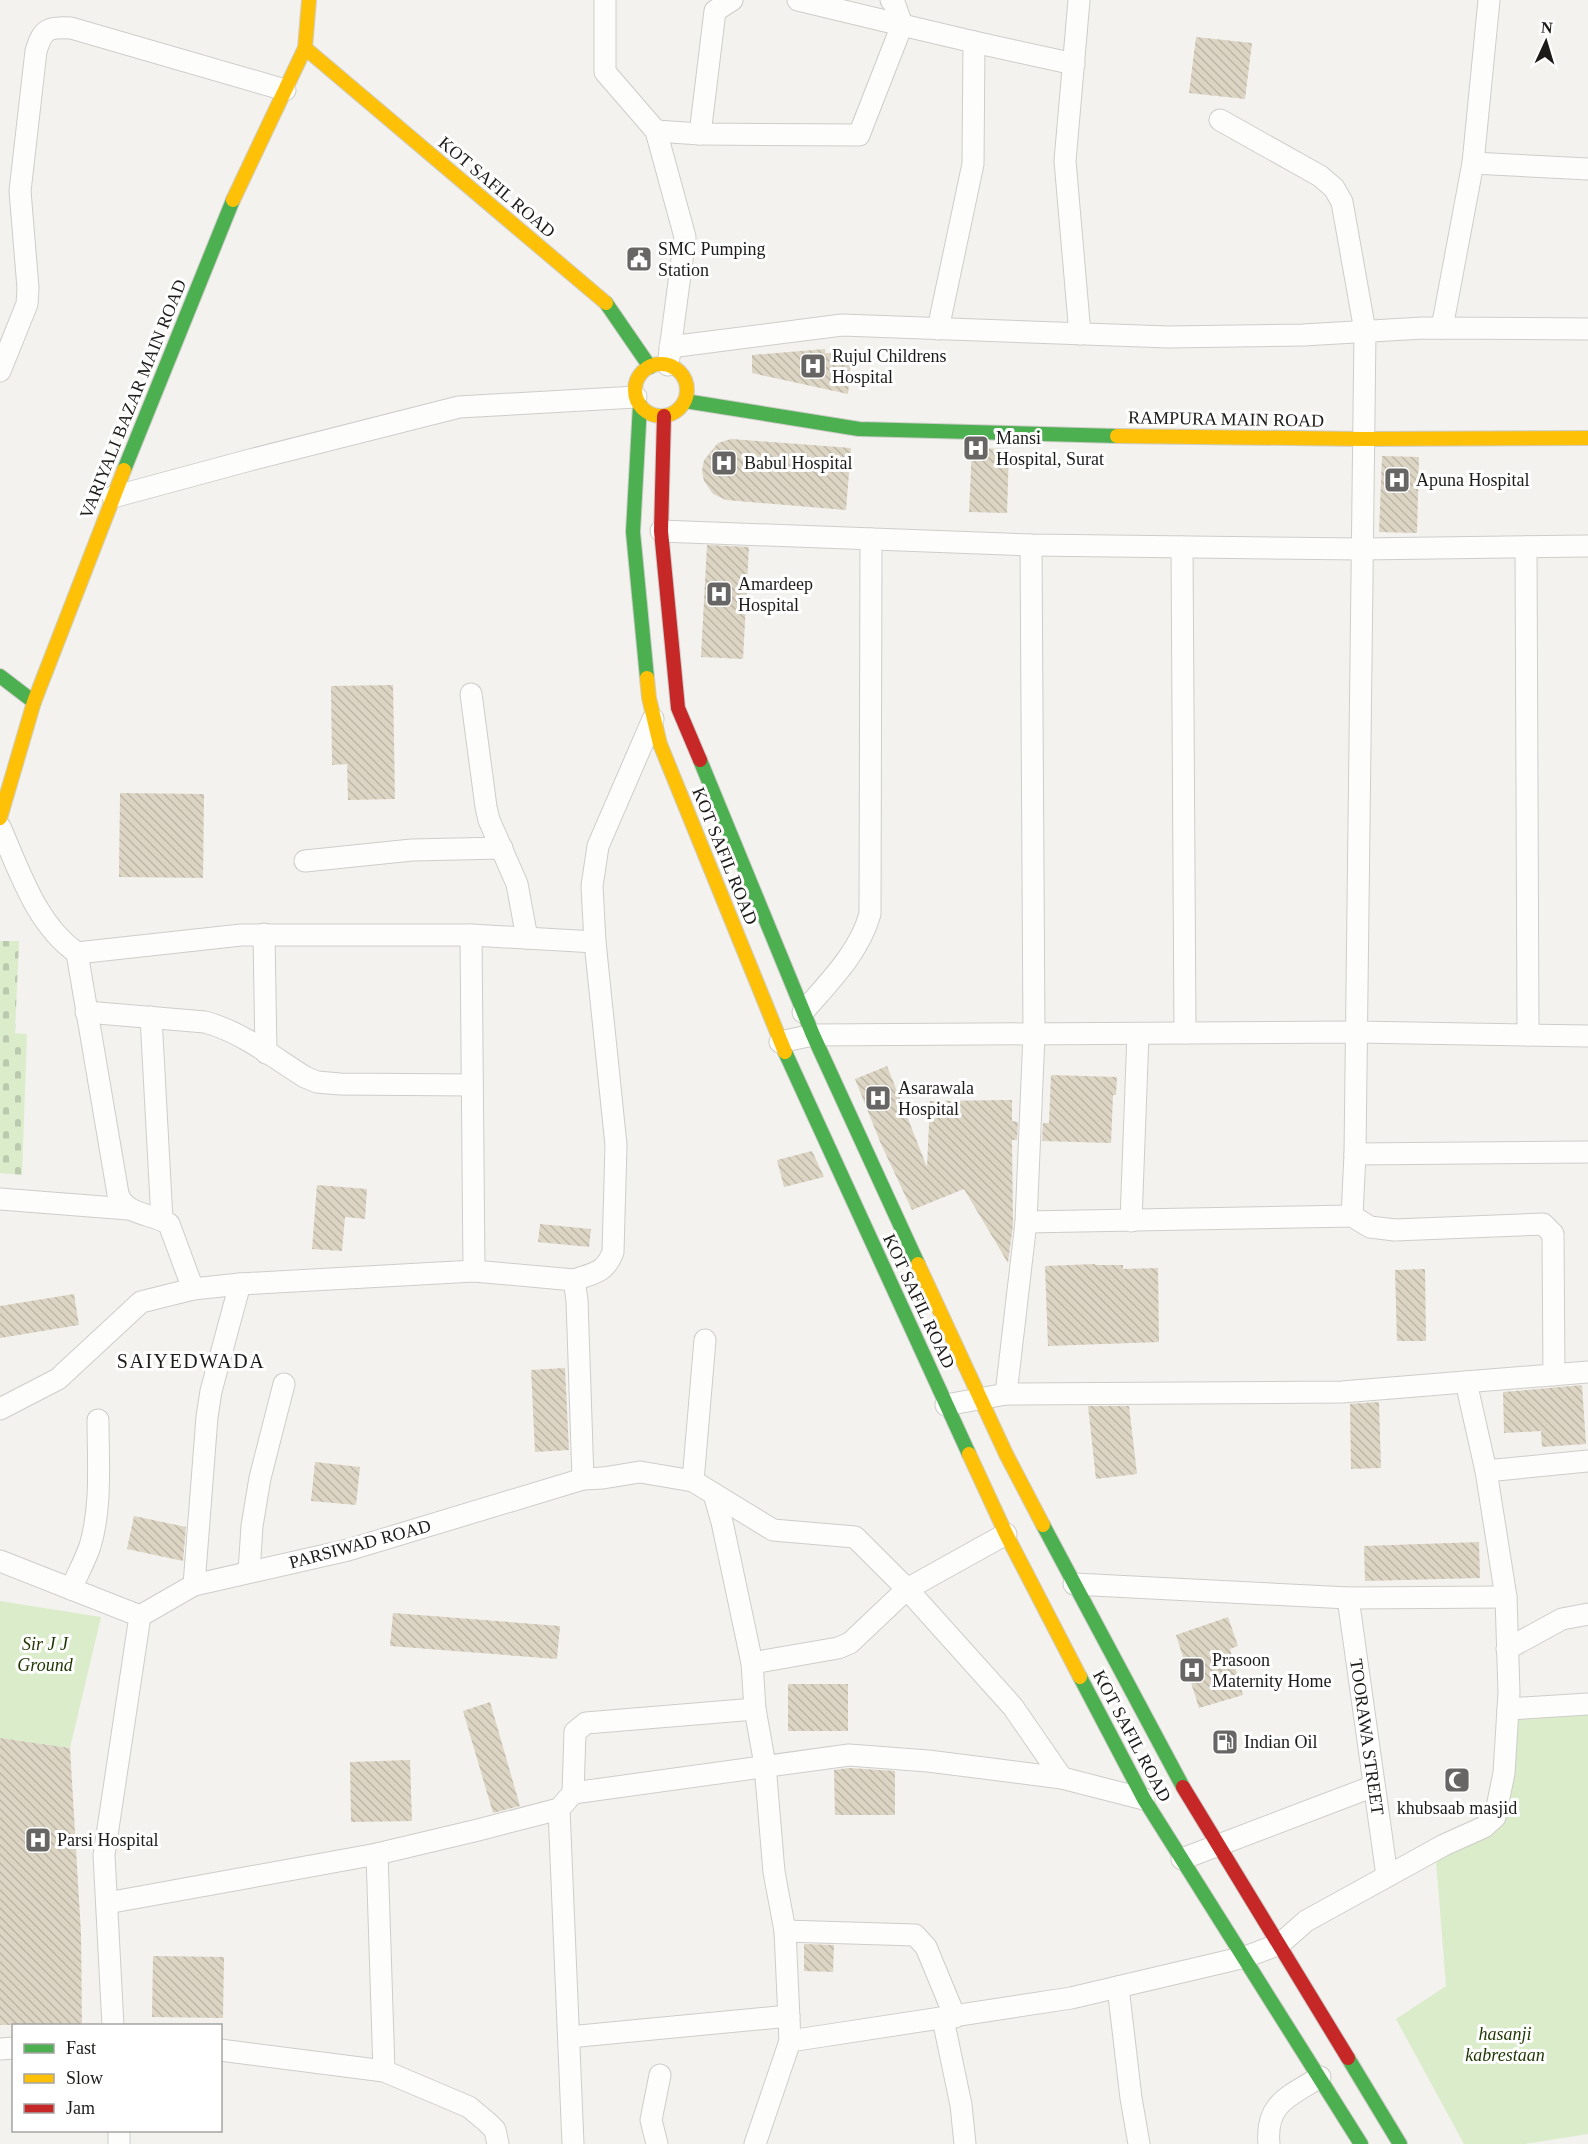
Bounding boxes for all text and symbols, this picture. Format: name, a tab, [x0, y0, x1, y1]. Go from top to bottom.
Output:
north arrow	[1516, 12, 1576, 72]
text: N	[1541, 19, 1554, 36]
street label: KOT SAFIL ROAD	[435, 132, 559, 242]
place label: SMC Pumping Station	[658, 239, 766, 280]
public building icon: SMC Pumping Station	[624, 244, 654, 274]
street label: VARIYALI BAZAR MAIN ROAD	[76, 276, 190, 522]
place label: Rujul Childrens Hospital	[832, 346, 947, 387]
hospital icon: Rujul Childrens Hospital	[798, 351, 828, 381]
street label: RAMPURA MAIN ROAD	[1128, 407, 1324, 431]
place label: Mansi Hospital, Surat	[996, 428, 1104, 469]
hospital icon: Mansi Hospital, Surat	[961, 433, 991, 463]
hospital icon: Babul Hospital	[709, 448, 739, 478]
place label: Babul Hospital	[744, 453, 853, 473]
hospital icon: Apuna Hospital	[1382, 465, 1412, 495]
place label: Apuna Hospital	[1416, 470, 1529, 490]
place label: Amardeep Hospital	[738, 574, 813, 615]
hospital icon: Amardeep Hospital	[704, 579, 734, 609]
street label: KOT SAFIL ROAD	[688, 785, 762, 927]
place label: Asarawala Hospital	[898, 1078, 974, 1119]
hospital icon: Asarawala Hospital	[863, 1083, 893, 1113]
street label: KOT SAFIL ROAD	[879, 1231, 959, 1371]
district label: SAIYEDWADA	[117, 1350, 265, 1372]
street label: PARSIWAD ROAD	[287, 1515, 433, 1573]
park label: Sir J J Ground	[17, 1634, 74, 1675]
place label: Prasoon Maternity Home	[1212, 1650, 1331, 1691]
hospital icon: Prasoon Maternity Home	[1177, 1655, 1207, 1685]
street label: TOORAWA STREET	[1346, 1658, 1388, 1816]
street label: KOT SAFIL ROAD	[1089, 1667, 1175, 1805]
fuel station icon: Indian Oil	[1210, 1727, 1240, 1757]
place label: Indian Oil	[1244, 1732, 1318, 1752]
mosque icon: khubsaab masjid	[1442, 1765, 1472, 1795]
place label: khubsaab masjid	[1397, 1798, 1517, 1818]
hospital icon: Parsi Hospital	[23, 1825, 53, 1855]
place label: Parsi Hospital	[57, 1830, 159, 1850]
legend	[12, 2024, 222, 2132]
park label: hasanji kabrestaan	[1465, 2024, 1545, 2065]
text: Fast	[66, 2038, 96, 2058]
text: Slow	[66, 2068, 103, 2088]
text: Jam	[66, 2098, 95, 2118]

